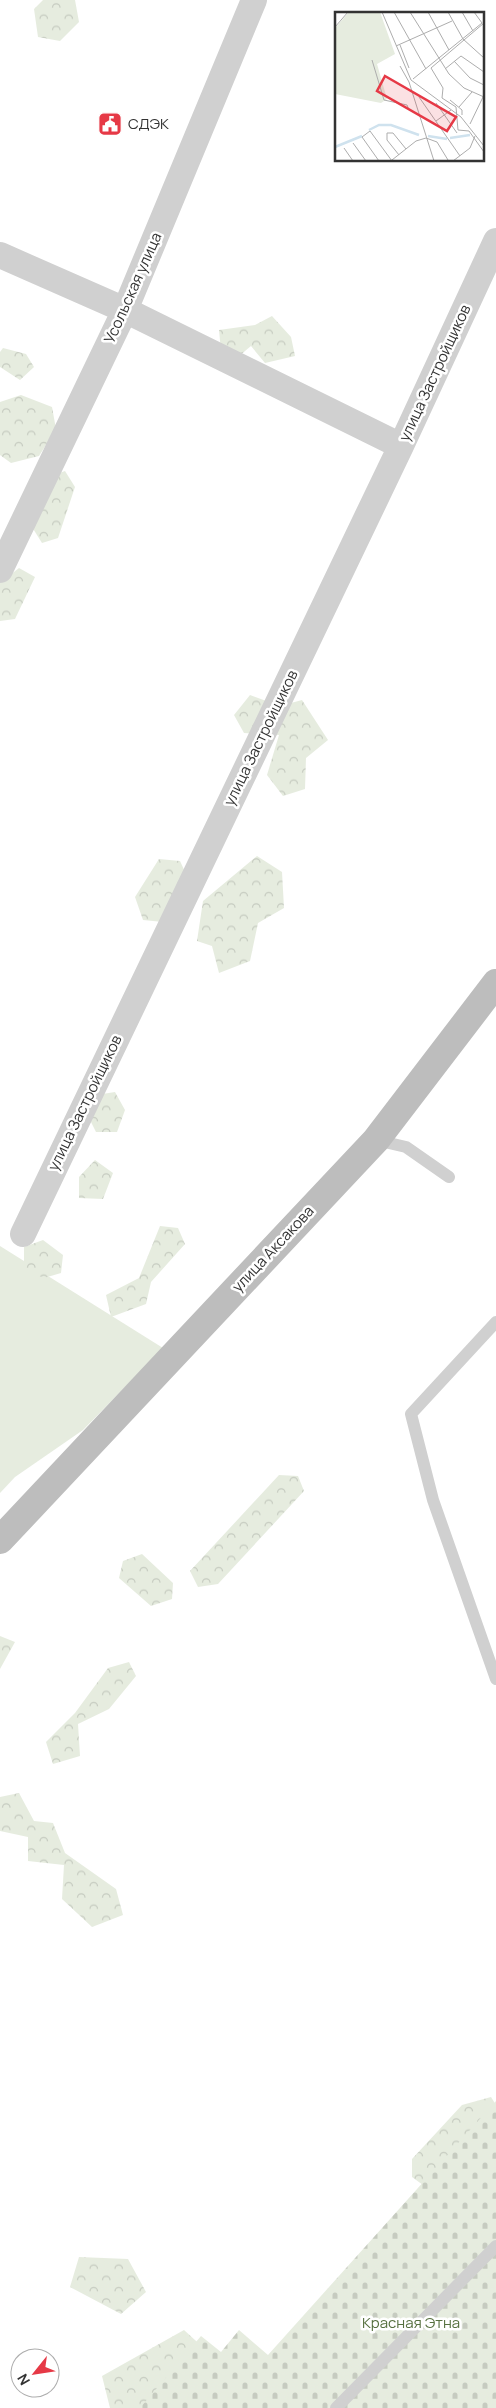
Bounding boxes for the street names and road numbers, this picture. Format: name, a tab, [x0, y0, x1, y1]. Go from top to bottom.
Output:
street label: Усольская улица	[99, 229, 166, 347]
street label: улица Застройщиков	[394, 301, 476, 445]
street label: улица Застройщиков	[218, 666, 303, 809]
street label: улица Застройщиков	[42, 1031, 127, 1174]
street label: улица Аксакова	[227, 1201, 318, 1297]

